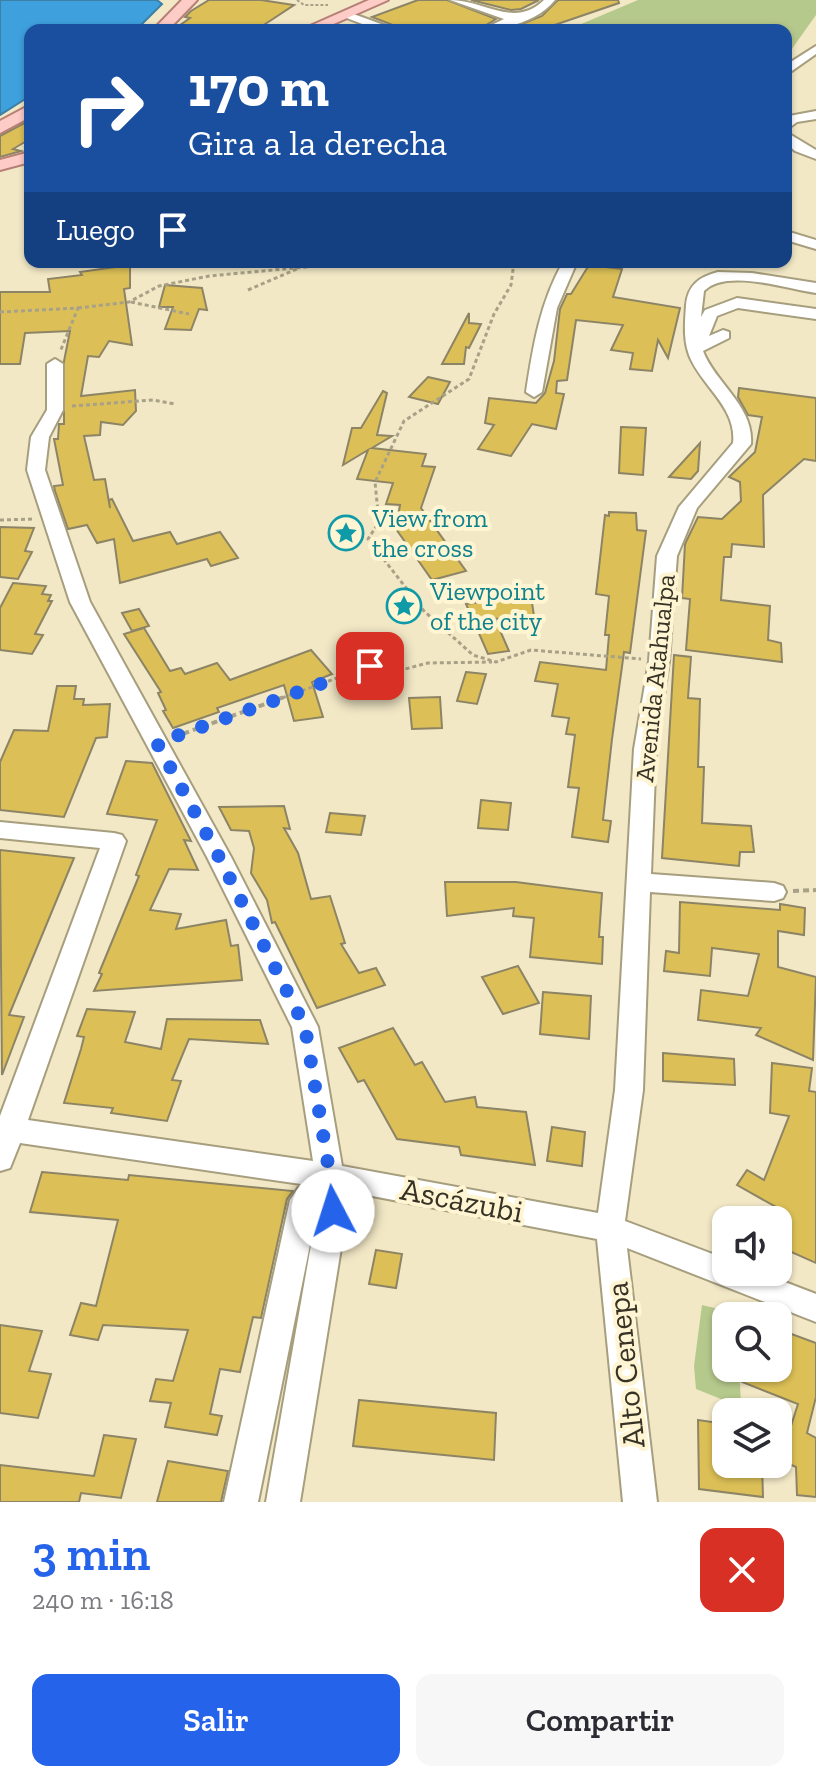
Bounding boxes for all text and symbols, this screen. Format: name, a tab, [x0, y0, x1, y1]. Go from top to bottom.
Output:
text: 170 m	[188, 53, 329, 120]
icon: right	[56, 56, 160, 160]
text: Gira a la derecha	[188, 121, 447, 164]
icon: arrive	[151, 208, 195, 252]
text: Luego	[56, 212, 135, 248]
place label: View from the cross	[371, 502, 488, 564]
place icon: View from the cross	[327, 514, 365, 552]
street label: Avenida Atahualpa	[628, 572, 682, 784]
place label: Viewpoint of the city	[429, 575, 545, 637]
place icon: Viewpoint of the city	[385, 587, 423, 625]
pin	[336, 632, 404, 700]
icon: arrive	[348, 644, 392, 688]
position arrow	[291, 1169, 375, 1253]
street label: Ascázubi	[398, 1170, 526, 1230]
map controls	[712, 1206, 792, 1478]
button: sound	[712, 1206, 792, 1286]
street label: Alto Cenepa	[597, 1280, 653, 1450]
button: search	[712, 1302, 792, 1382]
button: layers	[712, 1398, 792, 1478]
text: 3 min	[32, 1525, 150, 1582]
button: close	[700, 1528, 784, 1612]
text: 240 m · 16:18	[32, 1584, 174, 1616]
button: Salir	[32, 1674, 400, 1766]
button: Compartir	[416, 1674, 784, 1766]

